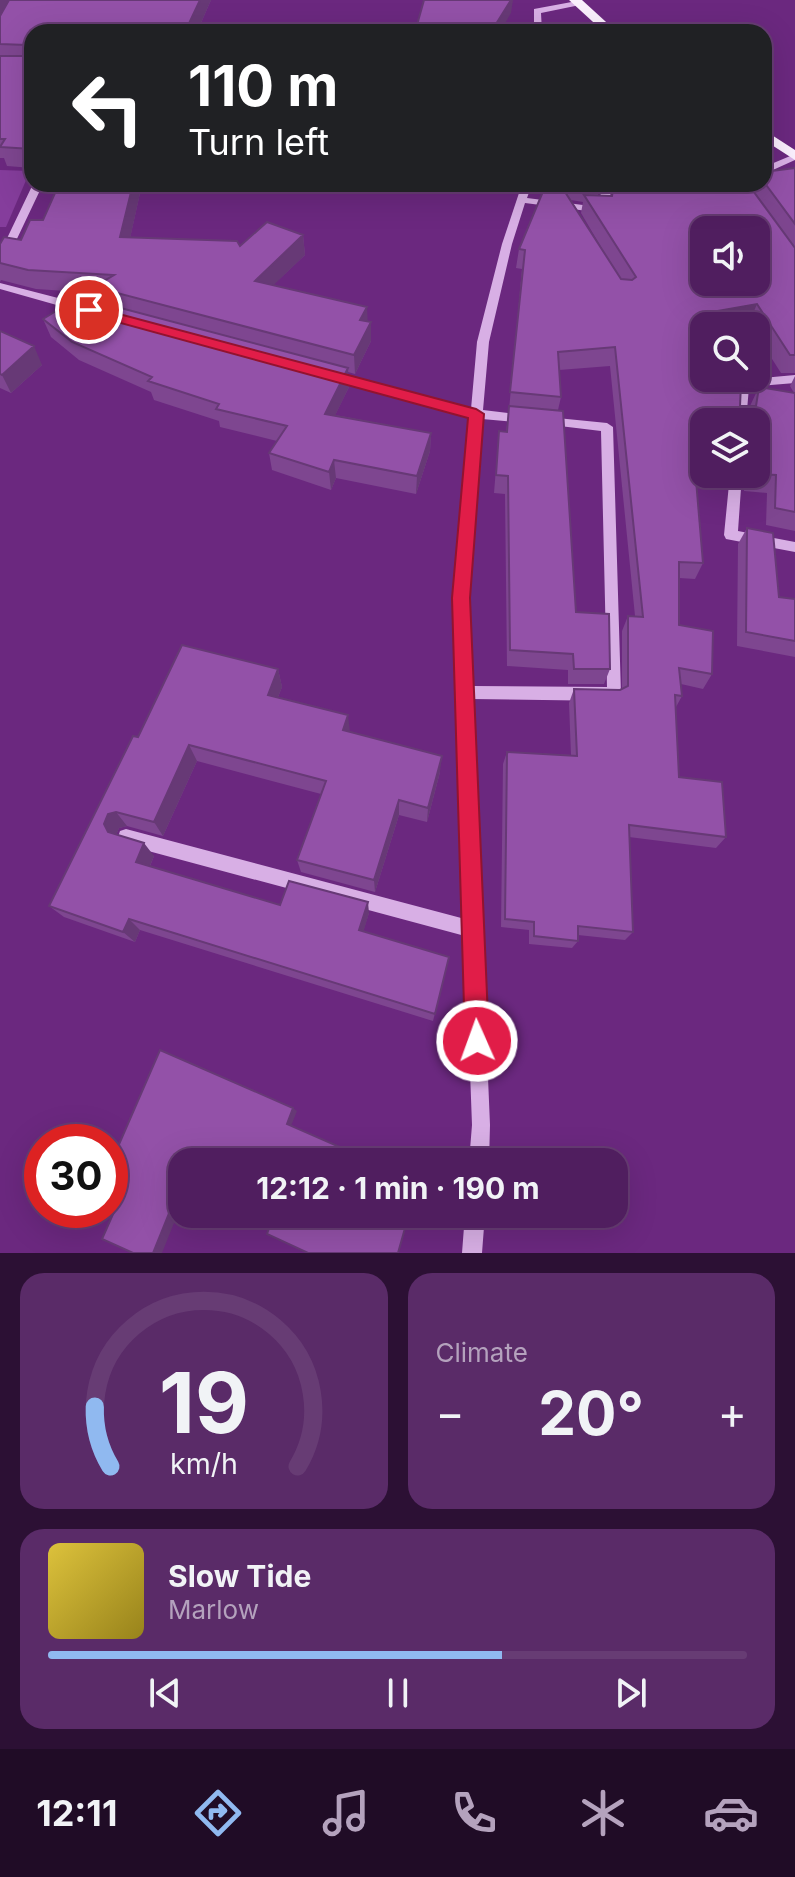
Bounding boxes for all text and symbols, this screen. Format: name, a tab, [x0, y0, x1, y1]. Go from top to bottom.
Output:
text: 110 m	[188, 52, 338, 120]
icon: left	[56, 56, 160, 160]
text: Turn left	[188, 120, 329, 164]
map controls	[690, 216, 770, 488]
button: sound	[690, 216, 770, 296]
pin	[55, 276, 123, 344]
icon: arrive	[67, 288, 111, 332]
button: search	[690, 312, 770, 392]
button: layers	[690, 408, 770, 488]
position arrow	[435, 999, 519, 1083]
speed limit sign: 30	[24, 1124, 128, 1228]
text: 12:12 · 1 min · 190 m	[256, 1170, 540, 1206]
text: Climate	[436, 1337, 528, 1368]
text: 19	[159, 1352, 249, 1453]
text: 20°	[538, 1377, 644, 1449]
text: −	[436, 1386, 465, 1440]
text: +	[718, 1386, 747, 1440]
text: km/h	[170, 1446, 238, 1481]
text: Slow Tide	[168, 1558, 311, 1594]
text: Marlow	[168, 1594, 259, 1625]
icon: previous	[143, 1671, 187, 1715]
icon: pause	[376, 1671, 420, 1715]
icon: next	[609, 1671, 653, 1715]
icon: directions	[190, 1785, 246, 1841]
icon: music	[318, 1785, 374, 1841]
icon: phone	[446, 1785, 502, 1841]
icon: climate	[575, 1785, 631, 1841]
icon: car	[703, 1785, 759, 1841]
text: 12:11	[36, 1791, 117, 1835]

